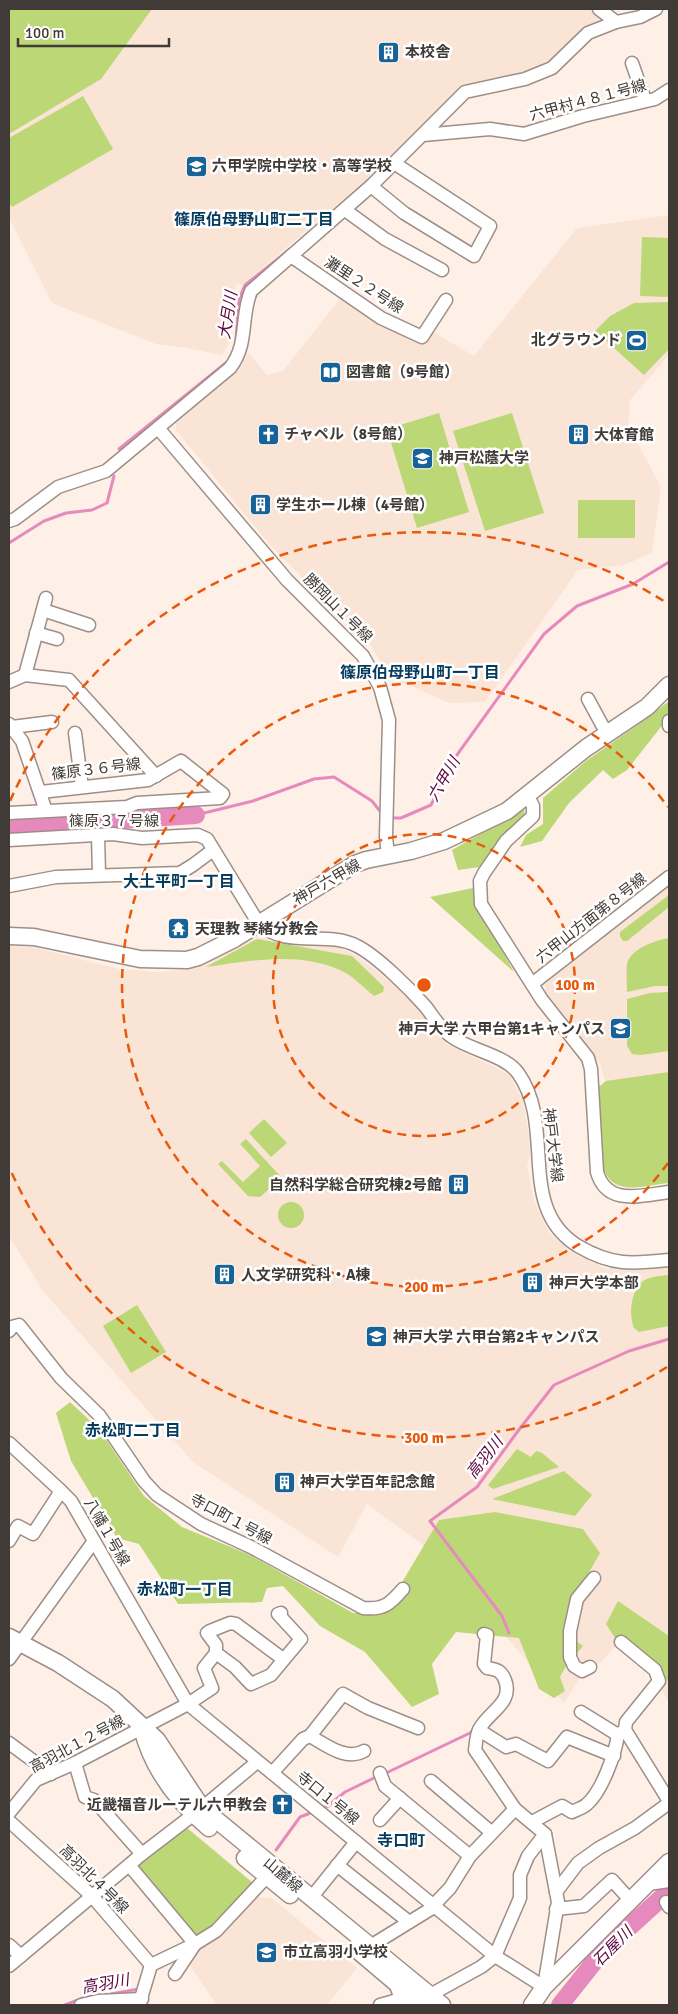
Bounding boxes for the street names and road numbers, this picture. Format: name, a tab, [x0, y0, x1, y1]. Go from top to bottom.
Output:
street label: 六甲村４８１号線	[528, 76, 648, 124]
street label: 灘里２２号線	[321, 253, 407, 317]
street label: 勝岡山１号線	[300, 570, 376, 646]
street label: 篠原３６号線	[50, 755, 142, 783]
street label: 篠原３７号線	[69, 812, 159, 830]
street label: 神戸六甲線	[290, 855, 364, 909]
street label: 六甲山方面第８号線	[532, 869, 650, 967]
street label: 神戸大学線	[539, 1107, 567, 1183]
street label: 寺口町１号線	[187, 1490, 275, 1548]
street label: 八幡１号線	[80, 1495, 134, 1569]
street label: 高羽北１２号線	[26, 1711, 128, 1777]
street label: 寺口１号線	[293, 1767, 363, 1829]
street label: 高羽北４号線	[56, 1841, 132, 1917]
street label: 山麓線	[260, 1854, 306, 1896]

